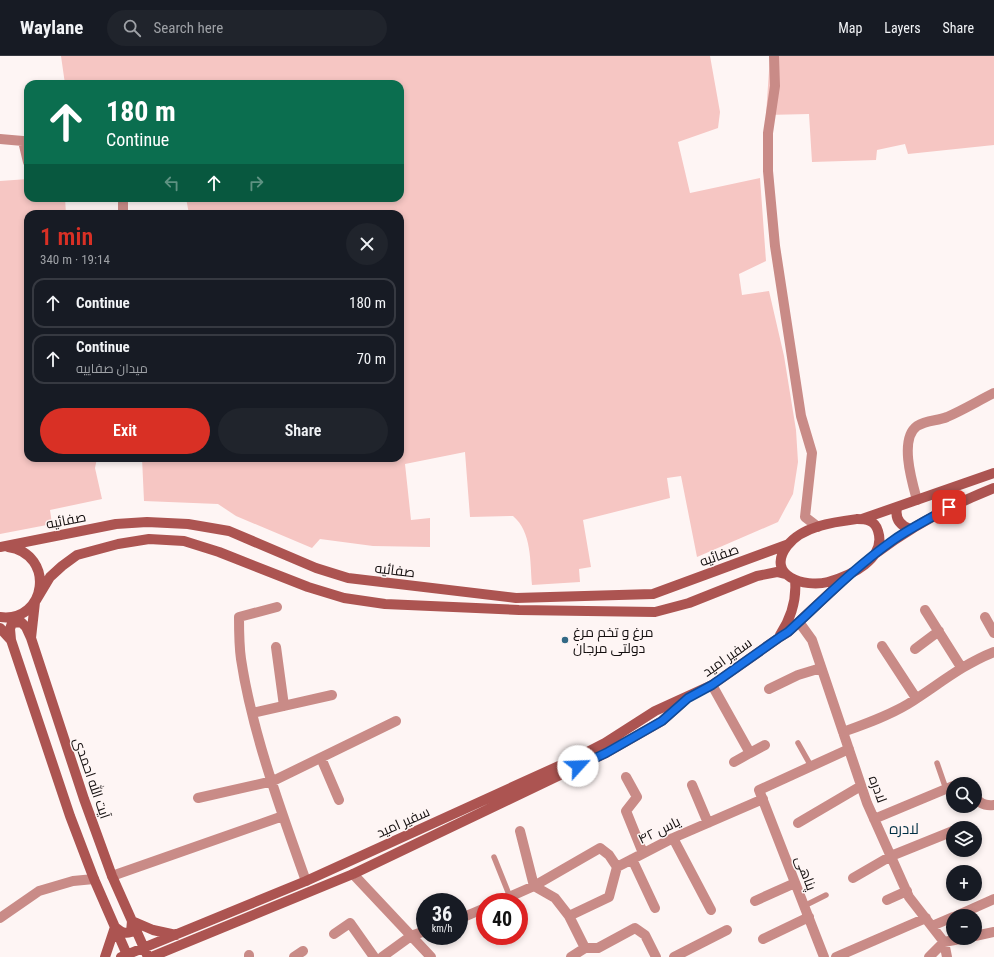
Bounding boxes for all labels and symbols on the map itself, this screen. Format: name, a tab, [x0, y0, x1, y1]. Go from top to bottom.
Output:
pin	[932, 490, 966, 524]
street label: صفائیه	[45, 508, 87, 532]
street label: صفائیه	[697, 541, 741, 569]
street label: صفائیه	[374, 560, 416, 580]
place label: مرغ و تخم مرغ دولتی مرجان	[573, 624, 654, 656]
street label: سفیر امید	[699, 634, 755, 680]
marker: مرغ و تخم مرغ دولتی مرجان	[560, 635, 570, 645]
street label: آیت الله احمدی	[71, 735, 114, 821]
position arrow	[557, 745, 599, 787]
street label: لادره	[866, 773, 890, 805]
street label: سفیر امید	[374, 803, 432, 841]
street label: یاس ۴۲	[635, 813, 683, 847]
district label: لادره	[889, 820, 919, 838]
street label: پناهی	[790, 854, 820, 893]
speed limit sign: 40	[476, 893, 528, 945]

